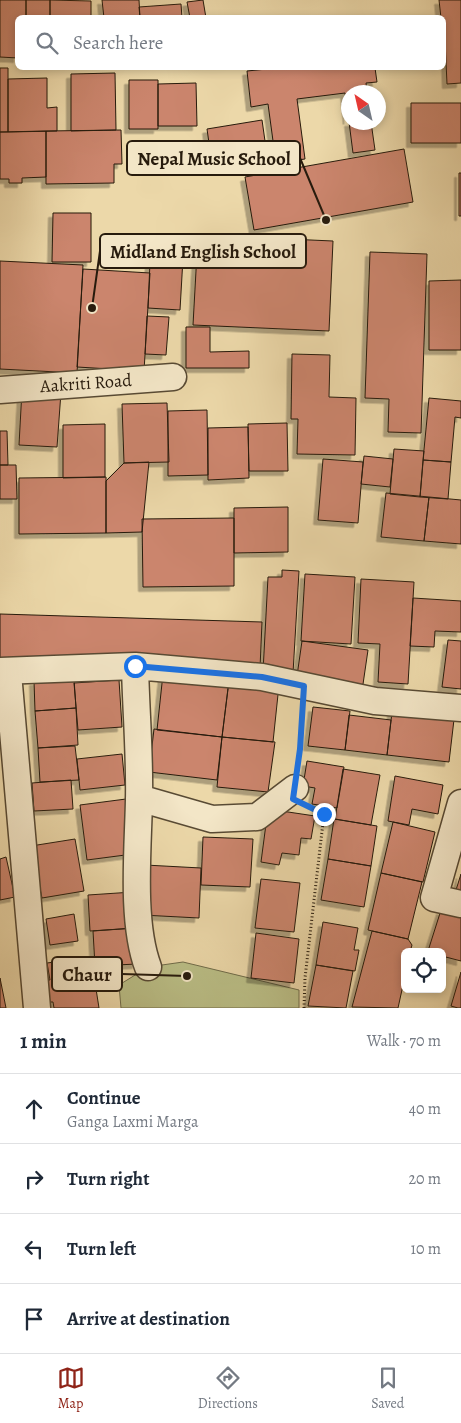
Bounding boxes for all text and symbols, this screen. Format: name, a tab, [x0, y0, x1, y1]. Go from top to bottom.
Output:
search box	[15, 15, 446, 70]
icon: search	[33, 29, 61, 57]
text: Search here	[73, 30, 163, 56]
north arrow	[341, 85, 386, 130]
callout: Nepal Music School	[127, 141, 300, 175]
text: Nepal Music School	[137, 146, 291, 172]
callout: Midland English School	[100, 234, 306, 268]
text: Midland English School	[110, 239, 296, 265]
street label: Aakriti Road	[38, 368, 133, 398]
route start	[124, 655, 147, 678]
route end	[313, 803, 336, 826]
map controls	[401, 948, 446, 993]
button: locate	[401, 948, 446, 993]
callout: Chaur	[52, 957, 122, 991]
text: Chaur	[62, 962, 112, 988]
text: 1 min	[20, 1027, 67, 1055]
text: Walk · 70 m	[367, 1030, 441, 1052]
text: Continue	[67, 1085, 141, 1111]
icon: ahead	[20, 1095, 48, 1123]
text: 40 m	[409, 1098, 441, 1120]
text: Ganga Laxmi Marga	[67, 1111, 199, 1133]
icon: right	[20, 1165, 48, 1193]
text: Turn right	[67, 1166, 149, 1192]
text: 20 m	[408, 1168, 441, 1190]
icon: left	[20, 1235, 48, 1263]
text: Turn left	[67, 1236, 136, 1262]
text: 10 m	[411, 1238, 441, 1260]
icon: arrive	[20, 1305, 48, 1333]
text: Arrive at destination	[67, 1306, 230, 1332]
tab: Map	[57, 1364, 85, 1413]
tab: Directions	[198, 1364, 258, 1413]
tab: Saved	[371, 1364, 404, 1413]

